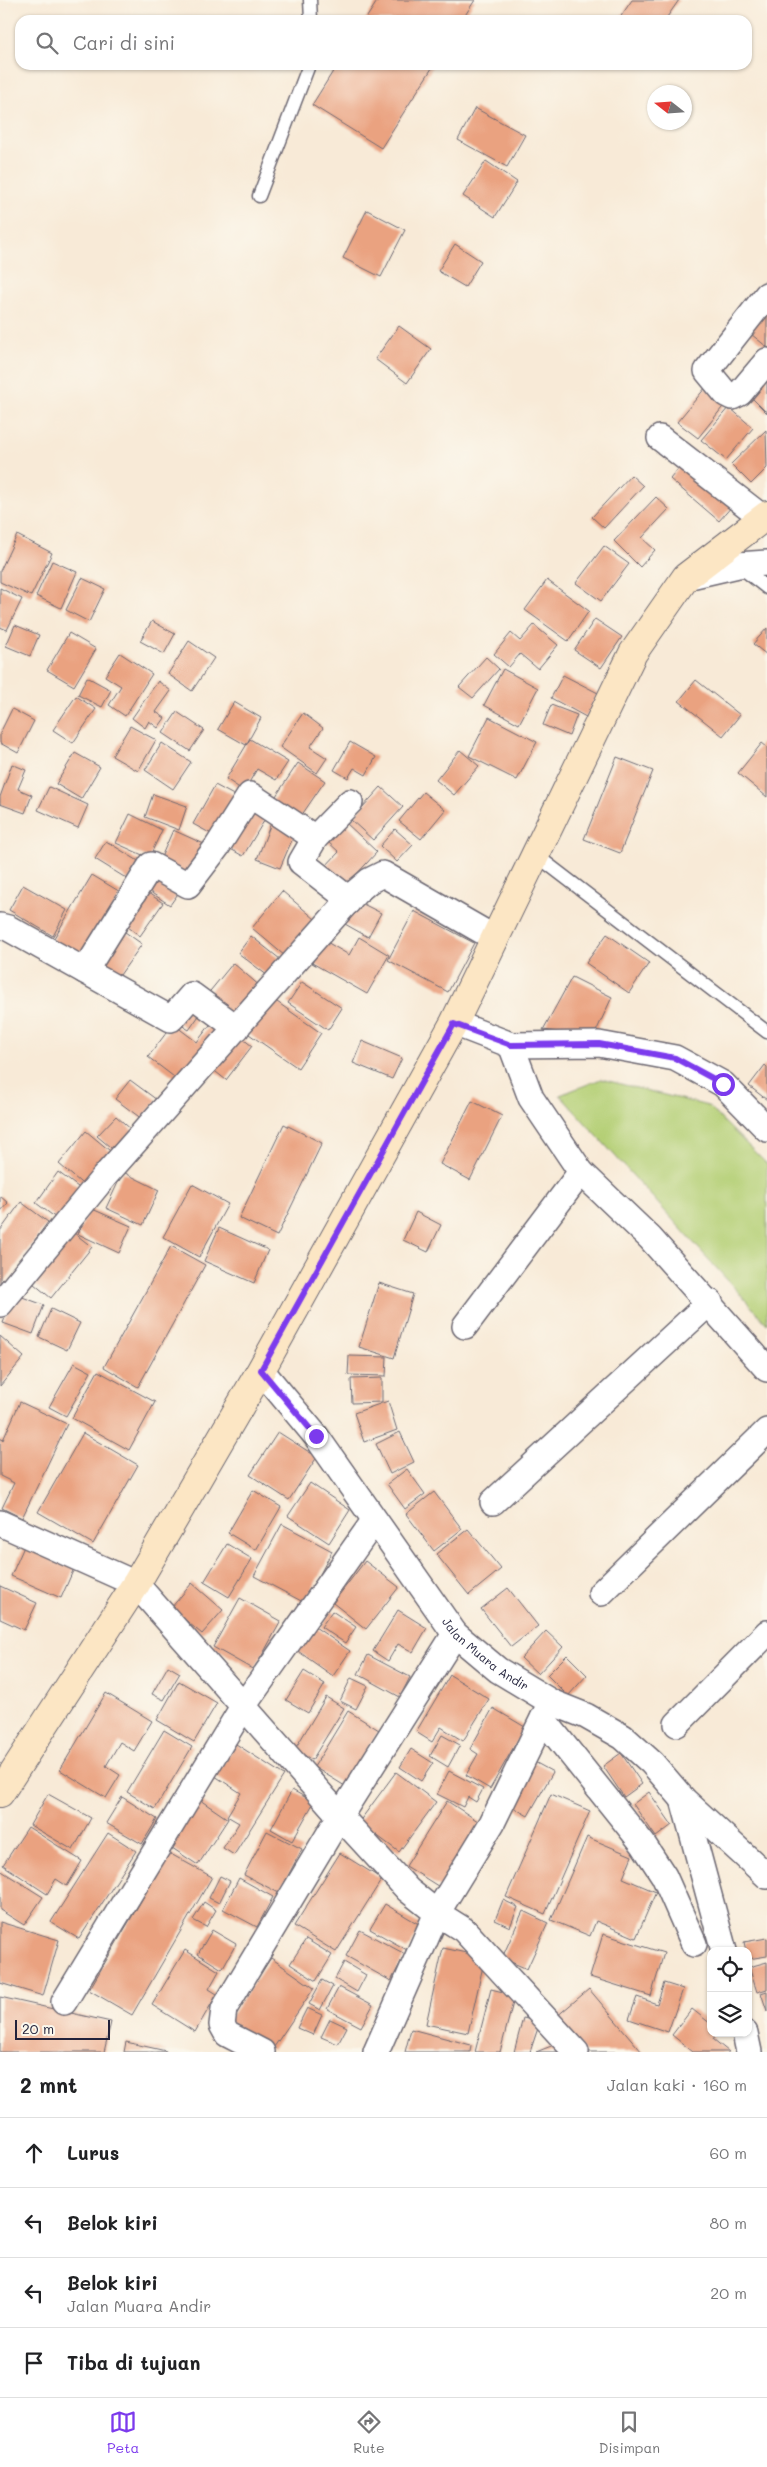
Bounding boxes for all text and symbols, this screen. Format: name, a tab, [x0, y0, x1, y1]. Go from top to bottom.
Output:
search box	[15, 15, 752, 70]
icon: search	[33, 29, 61, 57]
text: Cari di sini	[73, 30, 175, 55]
north arrow	[647, 85, 692, 130]
route start	[712, 1073, 735, 1096]
route end	[305, 1425, 328, 1448]
street label: Jalan Muara Andir	[439, 1614, 532, 1694]
map controls	[707, 1947, 752, 2037]
button: locate	[707, 1947, 752, 1992]
button: layers	[707, 1992, 752, 2037]
scale bar	[15, 2017, 110, 2040]
text: 20 m	[22, 2019, 54, 2038]
text: 2 mnt	[20, 2071, 77, 2098]
text: Jalan kaki · 160 m	[607, 2074, 747, 2095]
icon: ahead	[20, 2139, 48, 2167]
text: Lurus	[67, 2140, 119, 2165]
text: 60 m	[710, 2142, 747, 2163]
icon: left	[20, 2209, 48, 2237]
text: Belok kiri	[67, 2210, 158, 2235]
text: 80 m	[710, 2212, 747, 2233]
text: Belok kiri	[67, 2270, 158, 2295]
icon: left	[20, 2279, 48, 2307]
text: 20 m	[710, 2282, 747, 2303]
text: Jalan Muara Andir	[67, 2295, 211, 2316]
icon: arrive	[20, 2349, 48, 2377]
text: Tiba di tujuan	[67, 2350, 200, 2375]
tab: Peta	[107, 2408, 139, 2457]
tab: Rute	[353, 2408, 385, 2457]
tab: Disimpan	[599, 2408, 660, 2457]

